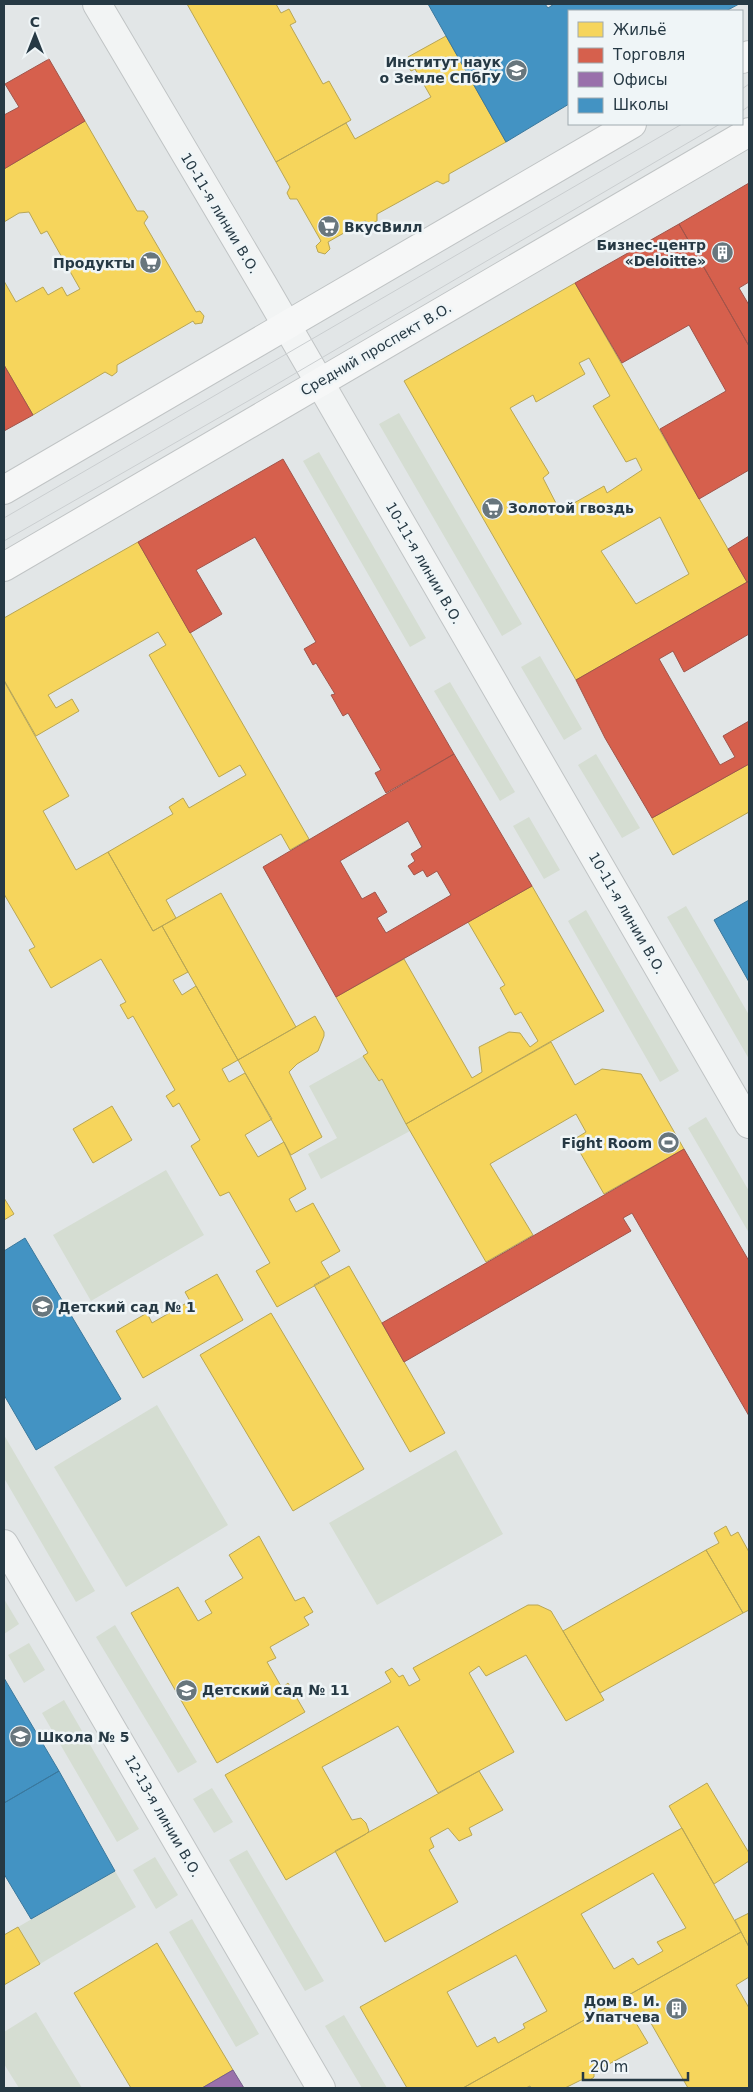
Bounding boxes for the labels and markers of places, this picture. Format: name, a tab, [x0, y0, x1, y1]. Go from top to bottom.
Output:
place label: Институт наук о Земле СПбГУ	[380, 54, 501, 86]
school or university icon: Институт наук о Земле СПбГУ	[505, 58, 529, 82]
supermarket icon: ВкусВилл	[316, 215, 340, 239]
place label: ВкусВилл	[344, 219, 423, 235]
place label: Бизнес-центр «Deloitte»	[596, 237, 706, 269]
building icon: Бизнес-центр «Deloitte»	[710, 241, 734, 265]
supermarket icon: Продукты	[139, 251, 163, 275]
place label: Продукты	[53, 255, 135, 271]
supermarket icon: Золотой гвоздь	[480, 496, 504, 520]
place label: Золотой гвоздь	[508, 500, 634, 516]
sports icon: Fight Room	[656, 1131, 680, 1155]
place label: Fight Room	[561, 1135, 652, 1151]
school or university icon: Детский сад № 1	[30, 1295, 54, 1319]
place label: Детский сад № 1	[58, 1299, 196, 1315]
school or university icon: Детский сад № 11	[174, 1678, 198, 1702]
place label: Детский сад № 11	[202, 1682, 350, 1698]
school or university icon: Школа № 5	[9, 1725, 33, 1749]
place label: Школа № 5	[37, 1729, 129, 1745]
place label: Дом В. И. Упатчева	[584, 1993, 660, 2025]
building icon: Дом В. И. Упатчева	[664, 1997, 688, 2021]

